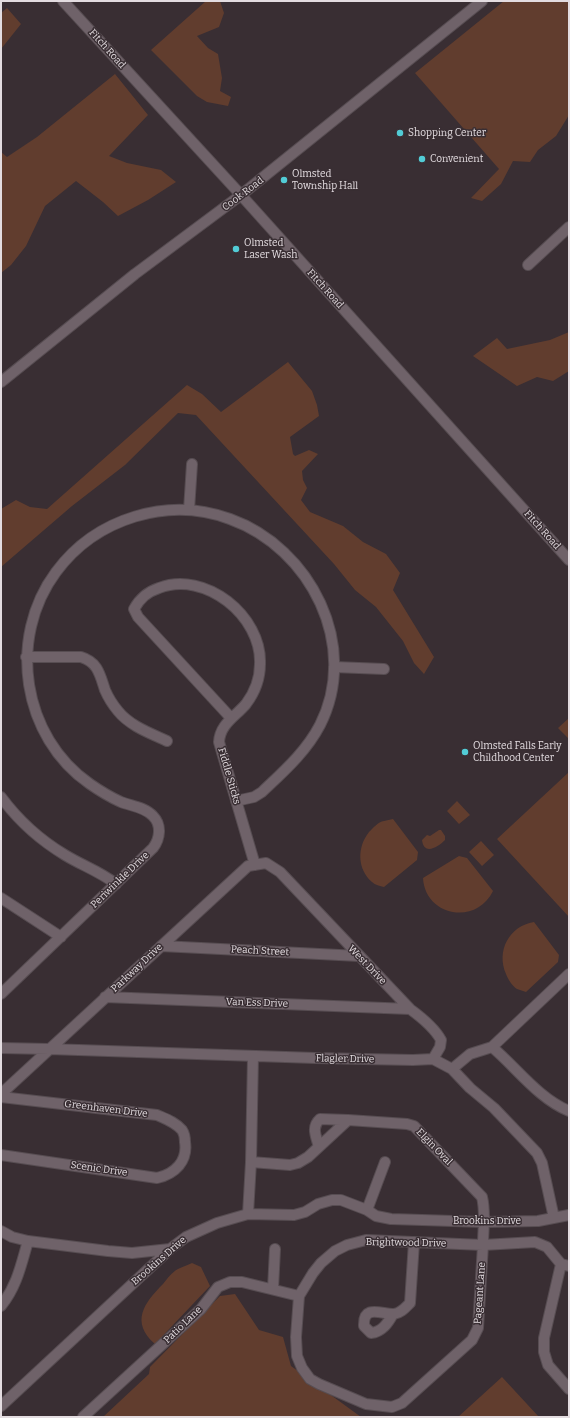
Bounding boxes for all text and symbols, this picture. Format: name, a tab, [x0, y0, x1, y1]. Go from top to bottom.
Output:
street label: Fitch Road	[86, 27, 128, 71]
place label: Shopping Center	[408, 127, 486, 139]
marker: Shopping Center	[395, 128, 405, 138]
place label: Convenient	[430, 153, 483, 165]
marker: Convenient	[417, 154, 427, 164]
place label: Olmsted Township Hall	[292, 168, 358, 192]
street label: Cook Road	[220, 175, 266, 213]
marker: Olmsted Township Hall	[279, 175, 289, 185]
place label: Olmsted Laser Wash	[244, 237, 297, 260]
marker: Olmsted Laser Wash	[231, 244, 241, 254]
street label: Fitch Road	[304, 267, 346, 311]
street label: Fitch Road	[521, 508, 563, 552]
place label: Olmsted Falls Early Childhood Center	[473, 740, 562, 764]
street label: Fiddle Sticks	[215, 746, 243, 806]
marker: Olmsted Falls Early Childhood Center	[460, 747, 470, 757]
street label: Periwinkle Drive	[88, 849, 152, 911]
street label: Parkway Drive	[109, 941, 165, 995]
street label: Peach Street	[231, 943, 289, 959]
street label: West Drive	[345, 943, 389, 987]
street label: Van Ess Drive	[226, 996, 288, 1010]
street label: Flagler Drive	[316, 1052, 374, 1066]
street label: Greenhaven Drive	[64, 1098, 148, 1120]
street label: Elgin Oval	[414, 1126, 454, 1168]
street label: Scenic Drive	[70, 1159, 128, 1179]
street label: Brookins Drive	[453, 1215, 521, 1227]
street label: Brookins Drive	[129, 1234, 189, 1288]
street label: Brightwood Drive	[366, 1236, 446, 1250]
street label: Pageant Lane	[472, 1262, 488, 1324]
street label: Patio Lane	[161, 1304, 205, 1346]

